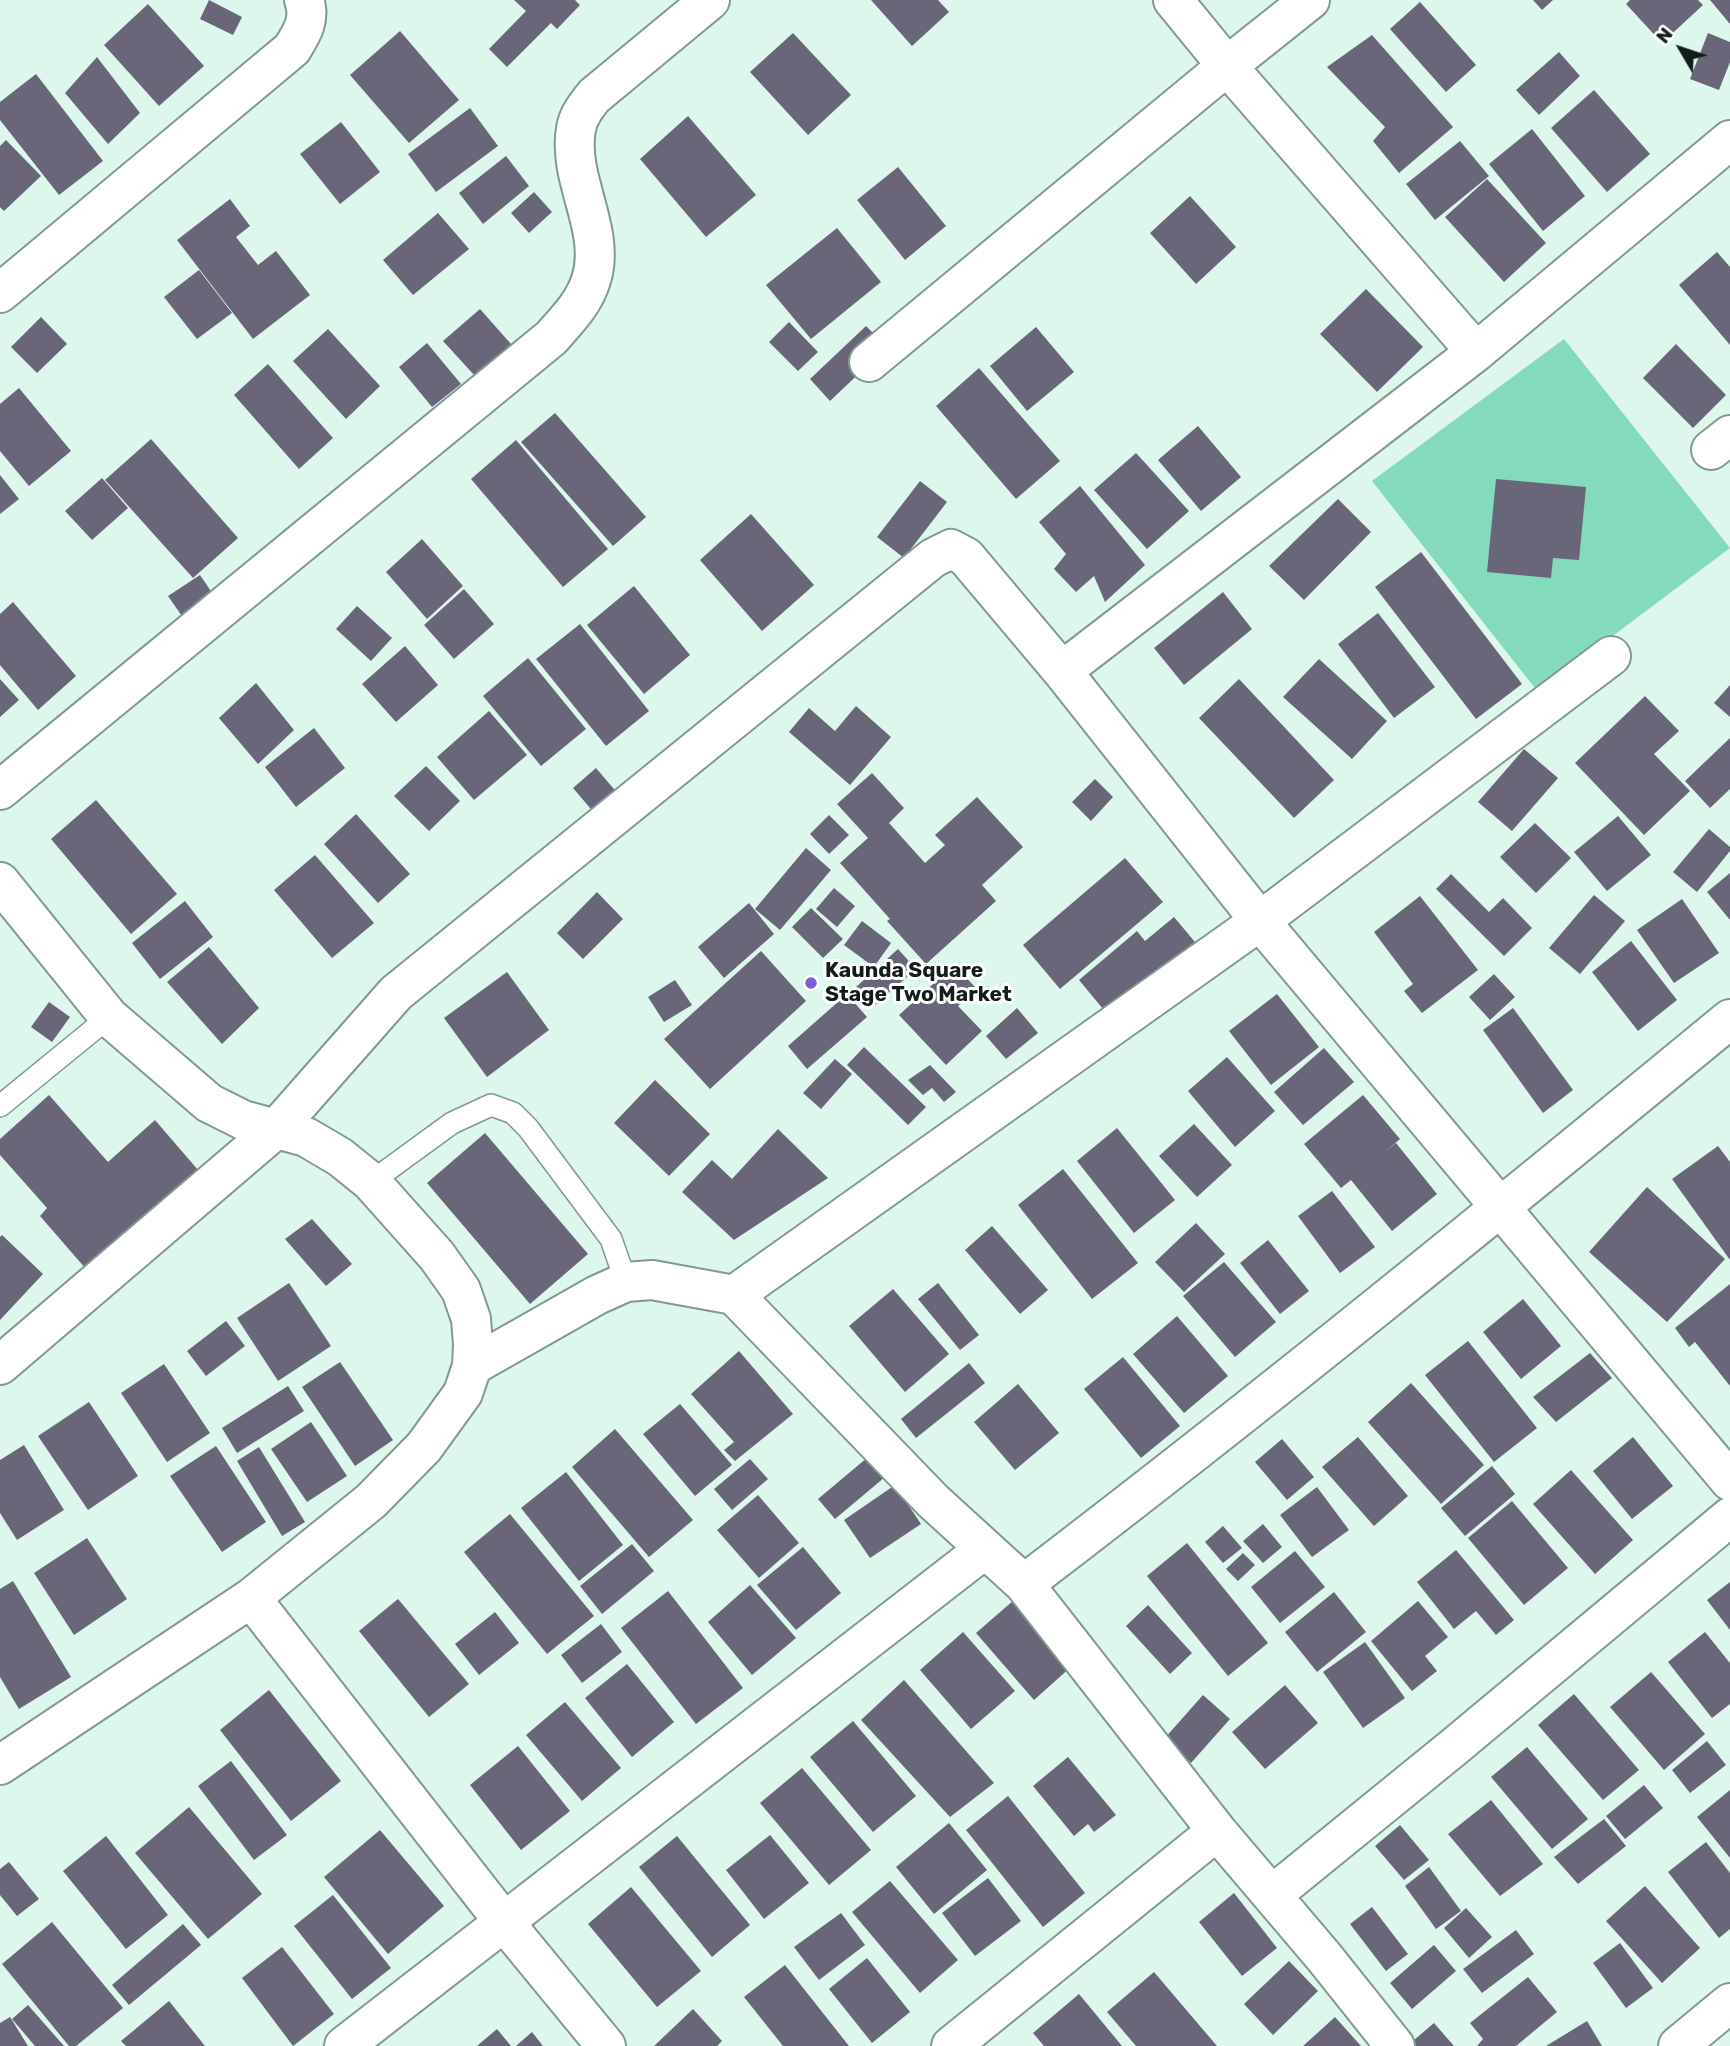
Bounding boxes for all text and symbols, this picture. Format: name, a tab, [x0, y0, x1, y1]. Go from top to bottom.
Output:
north arrow	[1646, 14, 1716, 84]
text: N	[1651, 23, 1678, 48]
place label: Kaunda Square Stage Two Market	[825, 958, 1012, 1008]
marker: Kaunda Square Stage Two Market	[803, 975, 819, 991]

